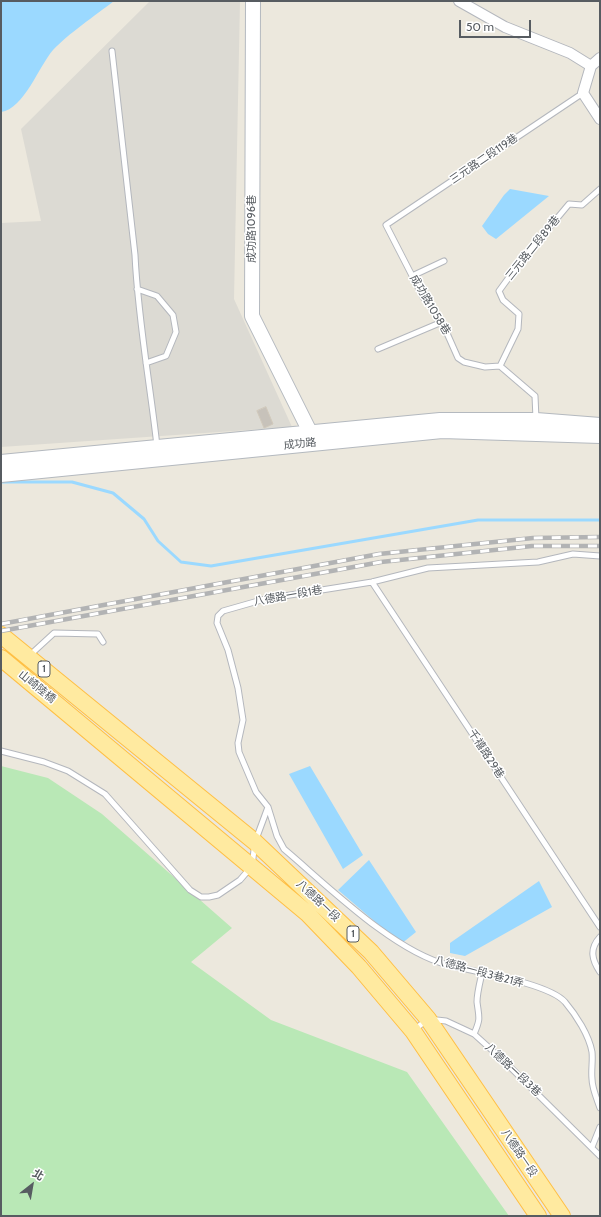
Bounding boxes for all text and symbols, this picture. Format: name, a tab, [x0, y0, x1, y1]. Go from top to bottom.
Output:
scale bar	[461, 12, 533, 38]
text: 50 m	[466, 19, 494, 34]
street label: 三元路二段119巷	[447, 131, 521, 187]
street label: 成功路1096巷	[245, 195, 259, 263]
street label: 三元路二段89巷	[503, 213, 563, 283]
street label: 成功路1058巷	[407, 273, 453, 337]
street label: 成功路	[283, 436, 317, 452]
street label: 八德路一段1巷	[253, 583, 323, 609]
road number: 1	[38, 661, 50, 677]
street label: 山崎陸橋	[16, 668, 58, 706]
street label: 千禧路29巷	[465, 727, 507, 781]
street label: 八德路一段	[293, 877, 343, 925]
road number: 1	[347, 926, 359, 942]
street label: 八德路一段3巷21弄	[433, 954, 525, 990]
street label: 八德路一段3巷	[482, 1041, 544, 1099]
street label: 八德路一段	[498, 1127, 540, 1179]
north arrow	[12, 1165, 52, 1205]
text: 北	[30, 1166, 47, 1184]

